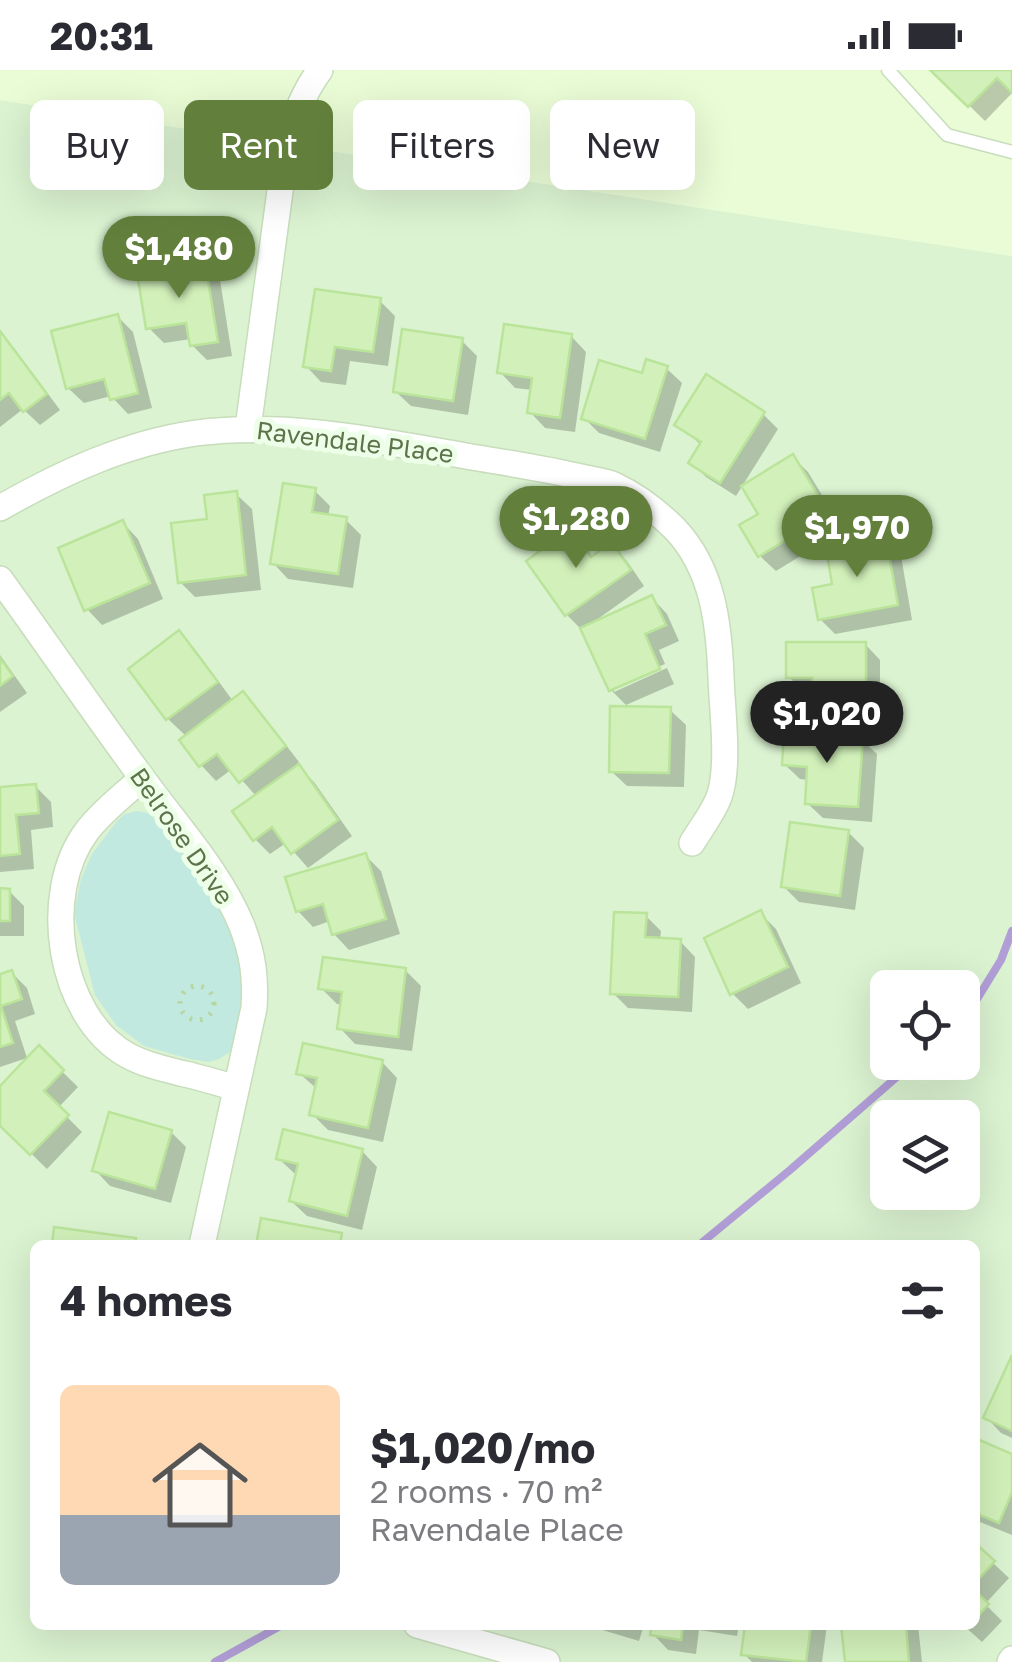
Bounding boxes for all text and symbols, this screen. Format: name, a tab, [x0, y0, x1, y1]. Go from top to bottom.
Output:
text: 20:31	[50, 13, 153, 58]
chip: Buy	[30, 100, 164, 190]
chip: Rent	[184, 100, 333, 190]
chip: Filters	[353, 100, 530, 190]
chip: New	[550, 100, 695, 190]
pin: $1,480	[98, 216, 260, 301]
text: $1,480	[124, 229, 234, 267]
street label: Ravendale Place	[255, 414, 455, 469]
pin: $1,280	[495, 486, 657, 571]
pin: $1,970	[776, 495, 938, 580]
text: $1,280	[522, 499, 630, 537]
text: $1,970	[804, 508, 910, 546]
pin: $1,020	[746, 681, 908, 766]
text: $1,020	[772, 694, 882, 732]
street label: Belrose Drive	[124, 761, 241, 910]
map controls	[870, 970, 980, 1210]
button: locate	[870, 970, 980, 1080]
button: layers	[870, 1100, 980, 1210]
icon: filters	[895, 1273, 950, 1328]
text: 4 homes	[60, 1275, 232, 1325]
text: $1,020/mo	[370, 1422, 596, 1472]
icon: home	[140, 1425, 260, 1545]
text: 2 rooms · 70 m²	[370, 1472, 603, 1510]
text: Ravendale Place	[370, 1510, 624, 1548]

